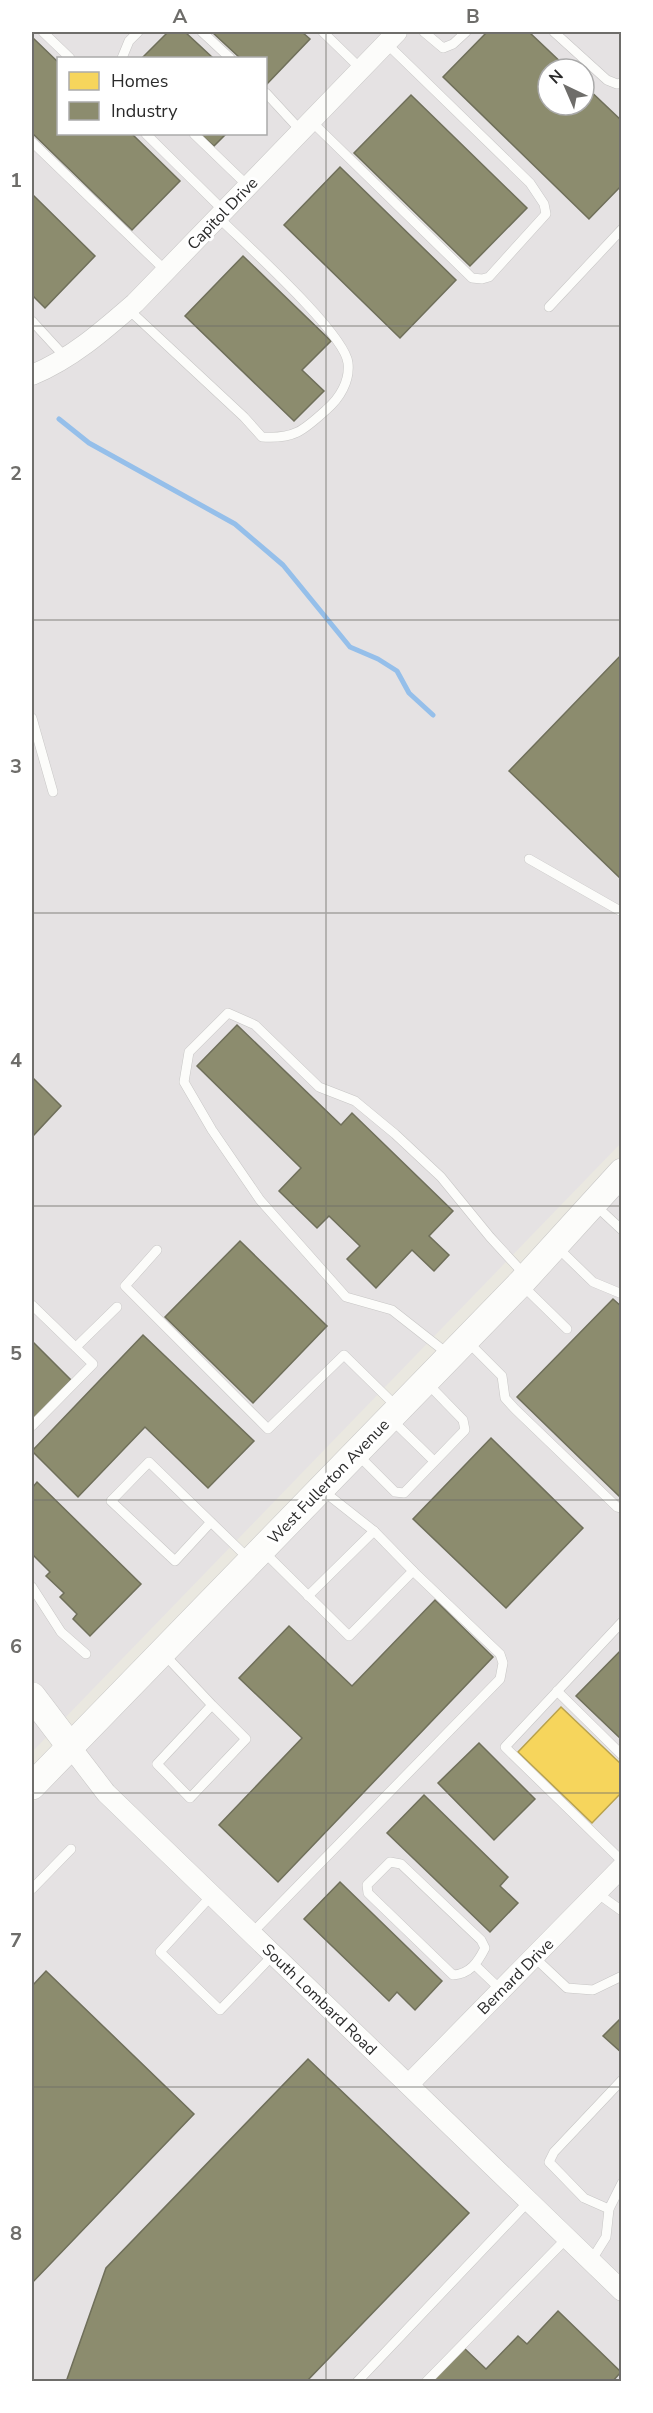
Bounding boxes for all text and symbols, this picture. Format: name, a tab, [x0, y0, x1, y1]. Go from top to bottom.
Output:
text: A	[173, 3, 188, 30]
text: B	[466, 3, 480, 30]
legend	[57, 57, 267, 135]
north arrow	[536, 57, 596, 117]
text: N	[544, 65, 568, 89]
text: Homes	[111, 69, 168, 93]
text: Industry	[111, 99, 178, 123]
text: 1	[10, 167, 22, 194]
street label: Capitol Drive	[182, 173, 263, 255]
text: 2	[10, 460, 22, 487]
text: 3	[10, 753, 22, 780]
text: 4	[10, 1047, 22, 1074]
text: 5	[10, 1340, 22, 1367]
street label: West Fullerton Avenue	[263, 1414, 394, 1549]
text: 6	[10, 1633, 22, 1660]
text: 7	[10, 1927, 22, 1954]
street label: Bernard Drive	[473, 1934, 559, 2020]
street label: South Lombard Road	[257, 1939, 382, 2060]
text: 8	[10, 2220, 22, 2247]

